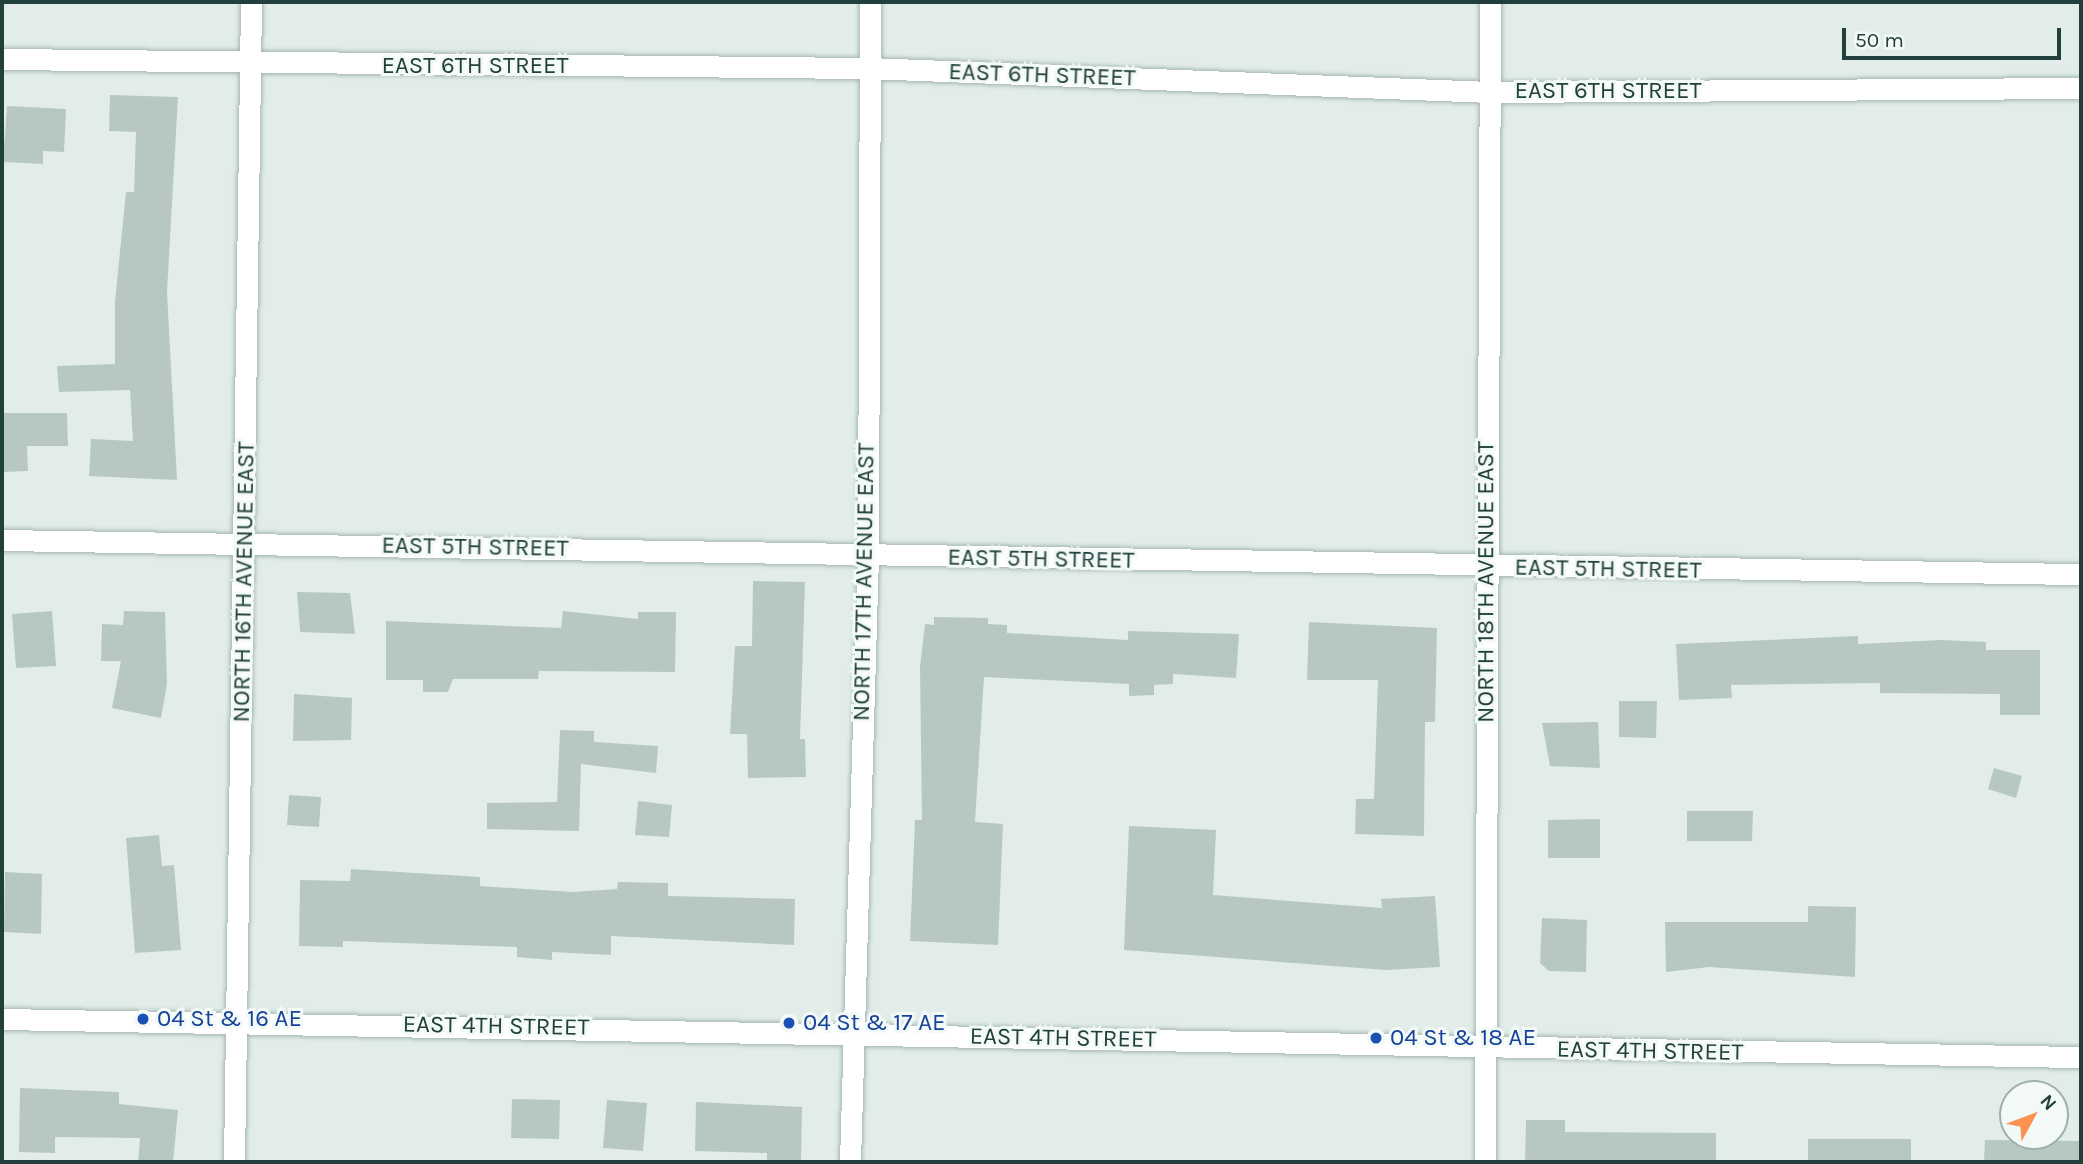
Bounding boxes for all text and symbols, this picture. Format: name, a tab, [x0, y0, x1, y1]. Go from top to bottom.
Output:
scale bar	[1845, 14, 2064, 58]
text: 50 m	[1855, 28, 1904, 52]
street label: EAST 6TH STREET	[381, 52, 569, 80]
street label: EAST 6TH STREET	[948, 57, 1136, 93]
street label: EAST 6TH STREET	[1514, 77, 1702, 105]
street label: NORTH 16TH AVENUE EAST	[227, 441, 261, 723]
street label: NORTH 18TH AVENUE EAST	[1472, 441, 1500, 723]
street label: NORTH 17TH AVENUE EAST	[847, 443, 881, 721]
street label: EAST 5TH STREET	[381, 531, 569, 563]
street label: EAST 5TH STREET	[947, 543, 1135, 575]
street label: EAST 5TH STREET	[1514, 553, 1702, 585]
place label: 04 St & 16 AE	[157, 1005, 302, 1033]
place label: 04 St & 17 AE	[803, 1009, 945, 1037]
street label: EAST 4TH STREET	[402, 1010, 590, 1042]
marker: 04 St & 16 AE	[135, 1011, 151, 1027]
marker: 04 St & 17 AE	[781, 1015, 797, 1031]
street label: EAST 4TH STREET	[969, 1022, 1157, 1054]
place label: 04 St & 18 AE	[1390, 1024, 1536, 1052]
marker: 04 St & 18 AE	[1368, 1030, 1384, 1046]
street label: EAST 4TH STREET	[1556, 1035, 1744, 1067]
north arrow	[1999, 1080, 2069, 1150]
text: N	[2036, 1090, 2061, 1115]

